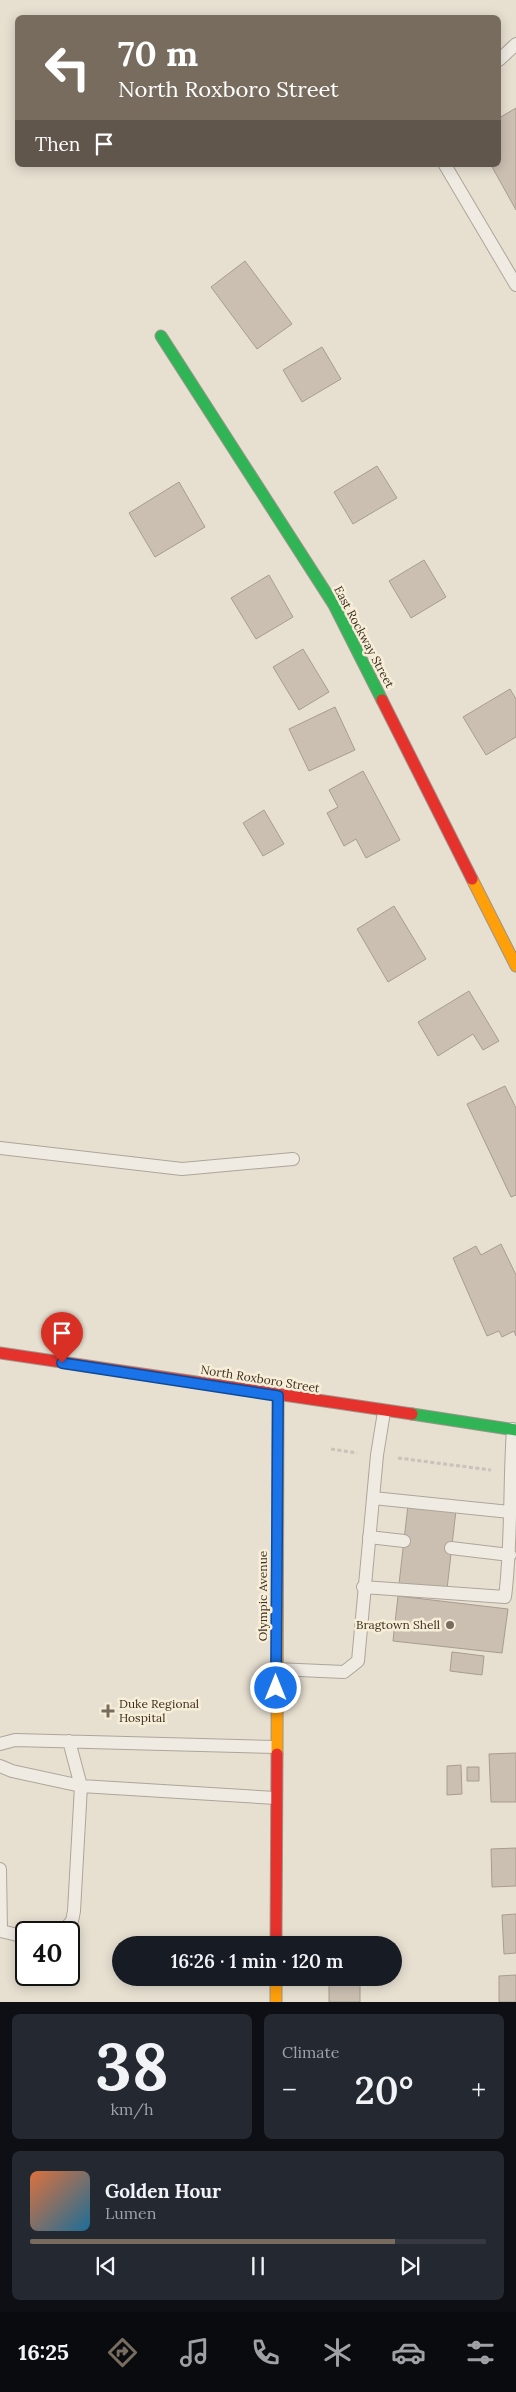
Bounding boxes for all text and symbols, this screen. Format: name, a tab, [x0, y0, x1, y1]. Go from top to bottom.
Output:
text: 70 m	[118, 31, 198, 76]
icon: left	[35, 35, 100, 100]
text: North Roxboro Street	[118, 75, 339, 103]
icon: arrive	[90, 130, 118, 158]
text: Then	[35, 132, 80, 156]
street label: East Rockway Street	[331, 583, 398, 691]
pin	[41, 1312, 83, 1363]
icon: arrive	[48, 1319, 76, 1347]
street label: North Roxboro Street	[199, 1362, 321, 1395]
street label: Olympic Avenue	[255, 1550, 270, 1641]
place label: Bragtown Shell	[356, 1617, 440, 1632]
marker: Bragtown Shell	[444, 1619, 456, 1631]
position arrow	[249, 1661, 301, 1713]
place label: Duke Regional Hospital	[119, 1696, 199, 1725]
marker: Duke Regional Hospital	[101, 1704, 115, 1718]
speed limit sign: 40	[15, 1921, 80, 1986]
text: 16:26 · 1 min · 120 m	[171, 1949, 343, 1973]
text: 38	[95, 2025, 169, 2108]
text: Climate	[282, 2042, 339, 2062]
text: 20°	[354, 2066, 414, 2114]
text: −	[282, 2072, 297, 2108]
text: +	[471, 2072, 486, 2108]
text: km/h	[110, 2099, 154, 2119]
text: Golden Hour	[105, 2179, 221, 2203]
text: Lumen	[105, 2203, 157, 2223]
icon: previous	[92, 2252, 120, 2280]
icon: pause	[244, 2252, 272, 2280]
icon: next	[396, 2252, 424, 2280]
icon: directions	[105, 2335, 140, 2370]
icon: music	[177, 2335, 212, 2370]
icon: phone	[248, 2335, 283, 2370]
icon: climate	[320, 2335, 355, 2370]
icon: car	[391, 2335, 426, 2370]
icon: filters	[463, 2335, 498, 2370]
text: 16:25	[18, 2338, 69, 2366]

